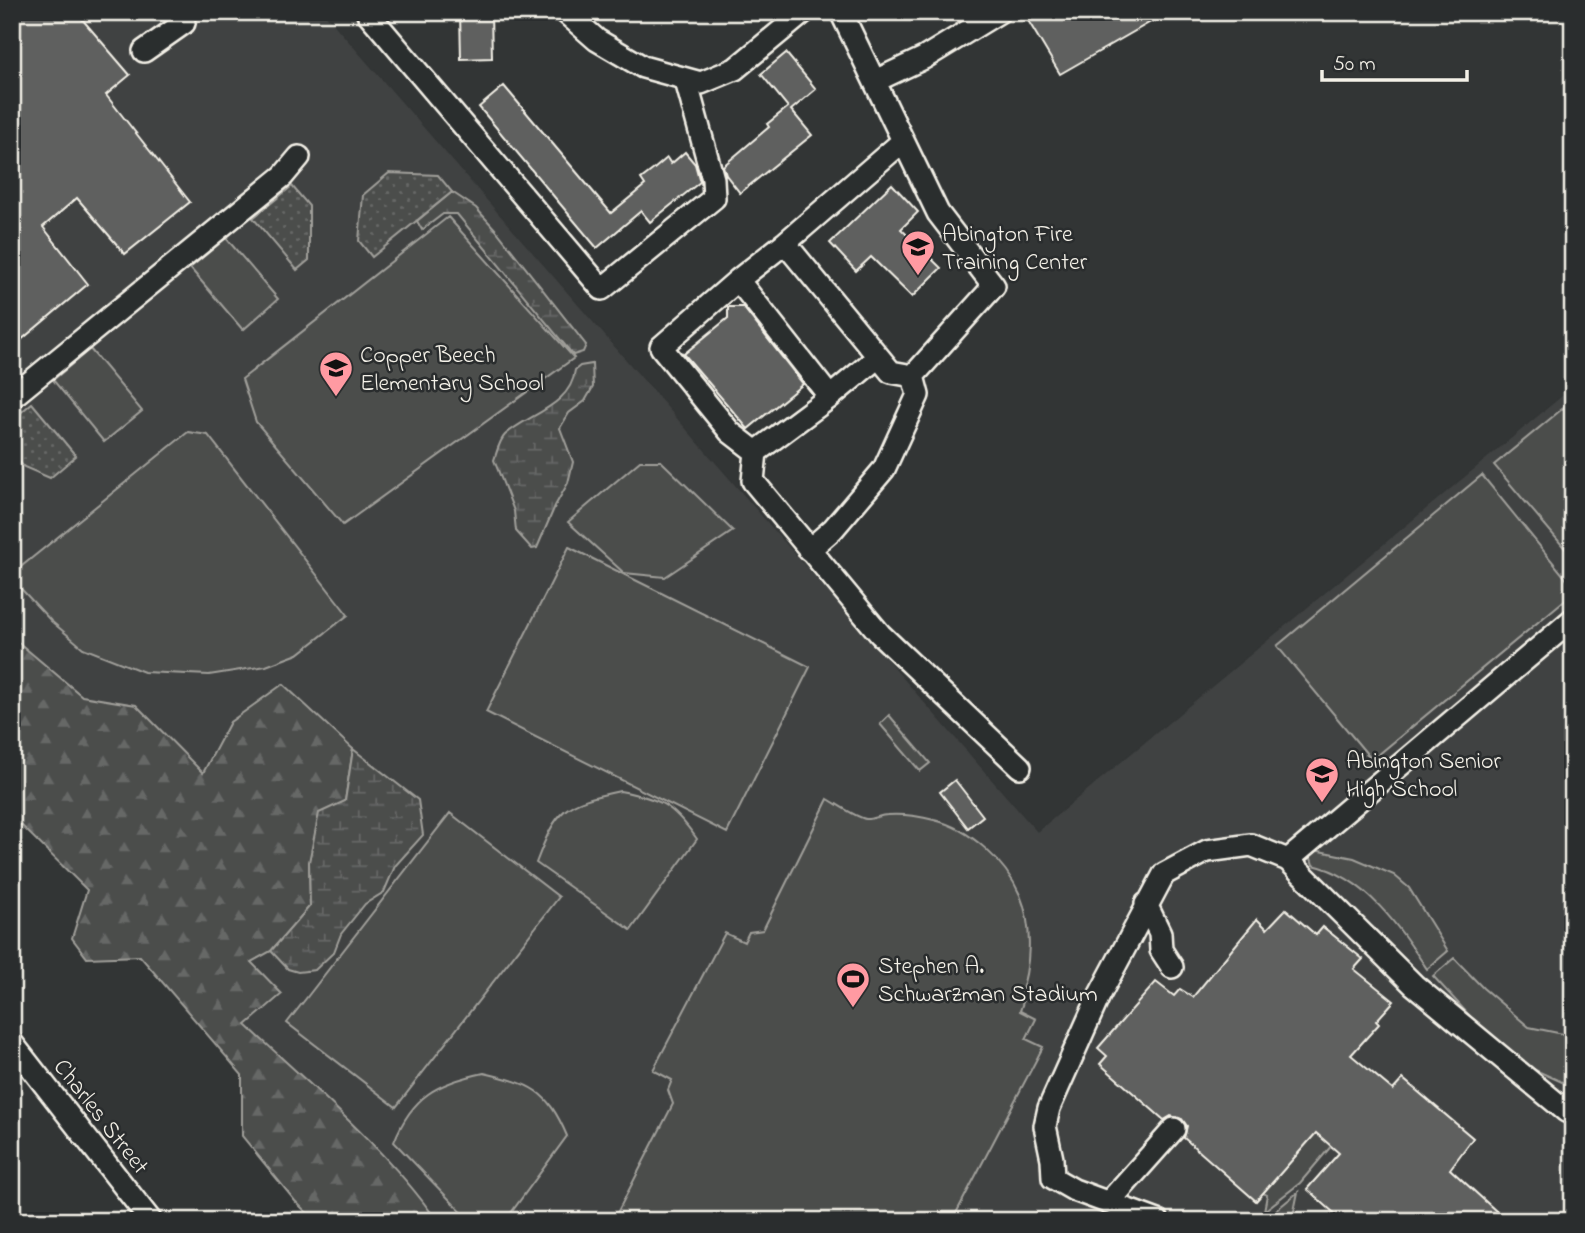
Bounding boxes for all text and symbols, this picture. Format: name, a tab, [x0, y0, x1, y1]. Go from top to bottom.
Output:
scale bar	[1322, 38, 1468, 82]
text: 50 m	[1333, 50, 1376, 80]
place label: Abington Fire Training Center	[942, 218, 1088, 281]
school or university icon: Abington Fire Training Center	[899, 228, 937, 277]
place label: Copper Beech Elementary School	[360, 339, 544, 403]
school or university icon: Copper Beech Elementary School	[317, 349, 355, 398]
place label: Abington Senior High School	[1346, 745, 1502, 808]
school or university icon: Abington Senior High School	[1303, 755, 1341, 804]
place label: Stephen A. Schwarzman Stadium	[878, 950, 1098, 1013]
sports icon: Stephen A. Schwarzman Stadium	[834, 960, 872, 1009]
street label: Charles Street	[44, 1052, 156, 1183]

